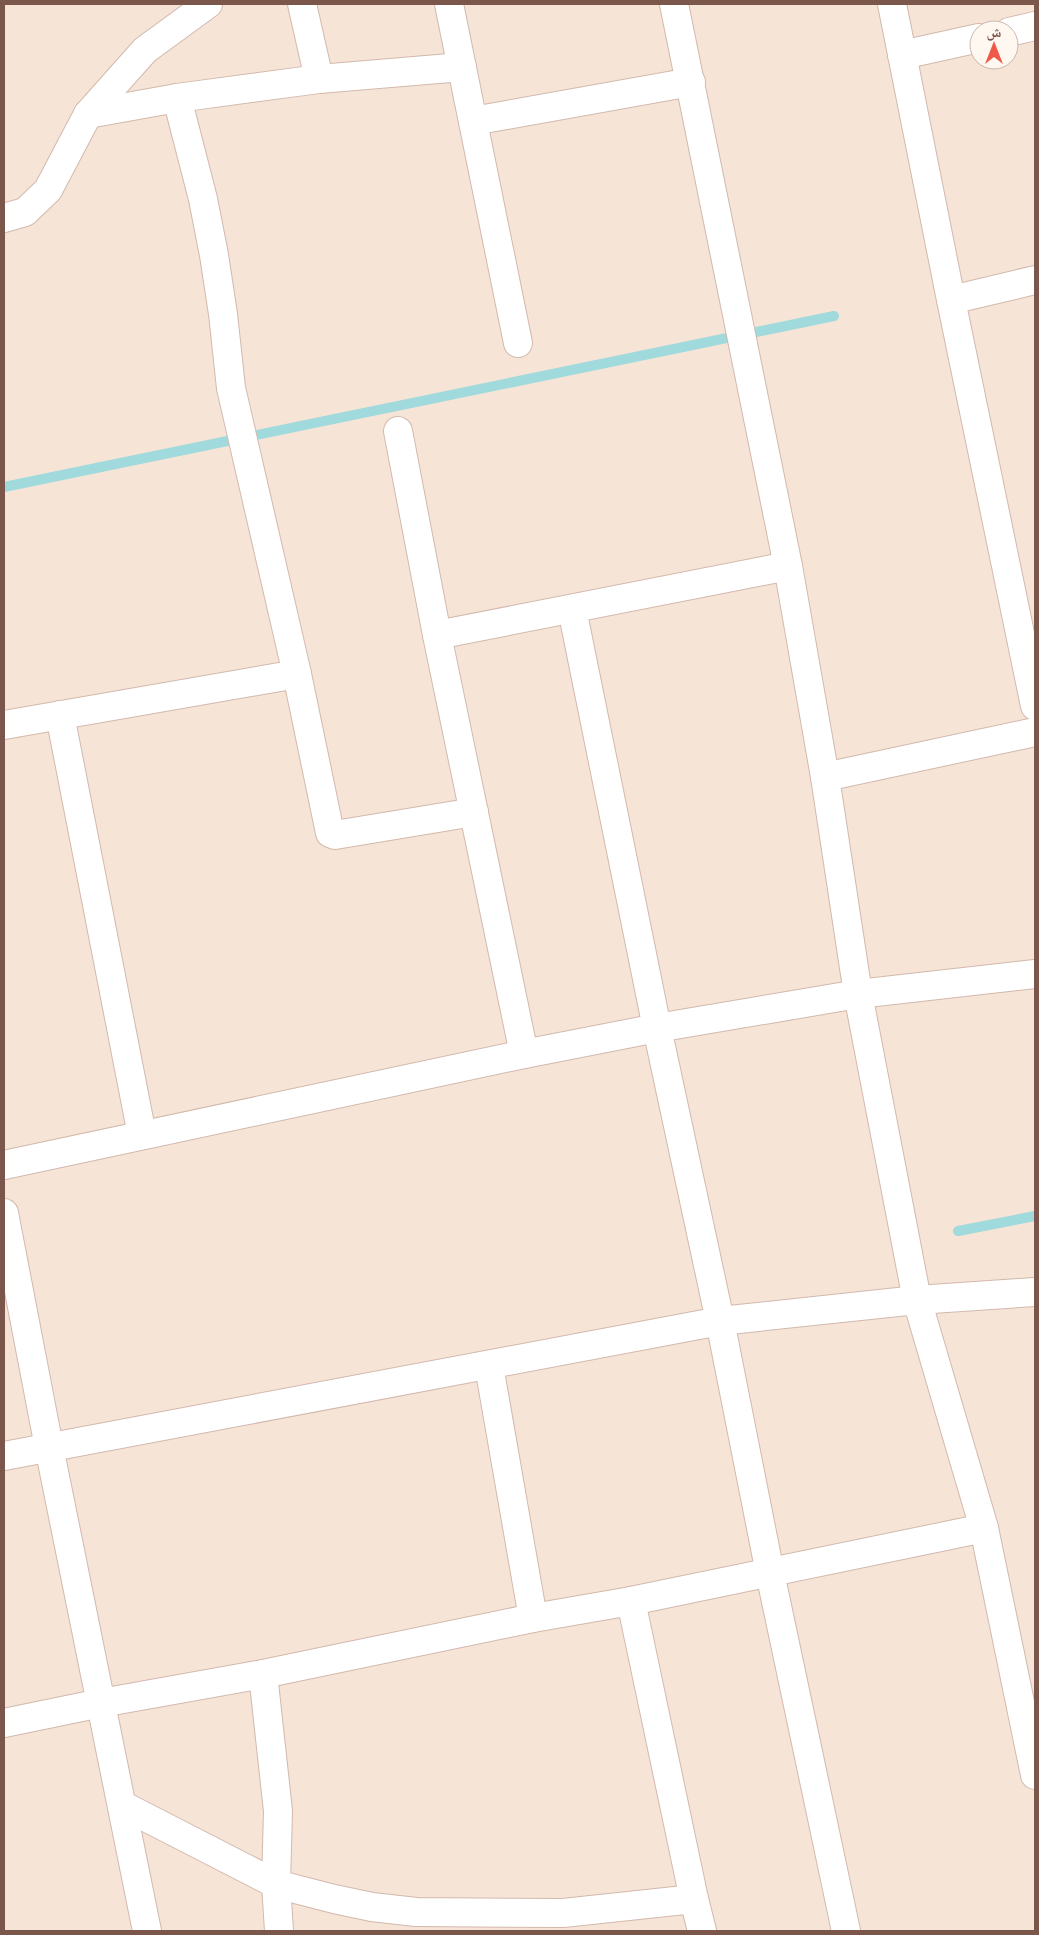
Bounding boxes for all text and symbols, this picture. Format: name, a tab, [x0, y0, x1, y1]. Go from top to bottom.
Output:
north arrow	[969, 20, 1019, 70]
text: ش	[987, 22, 1002, 42]

